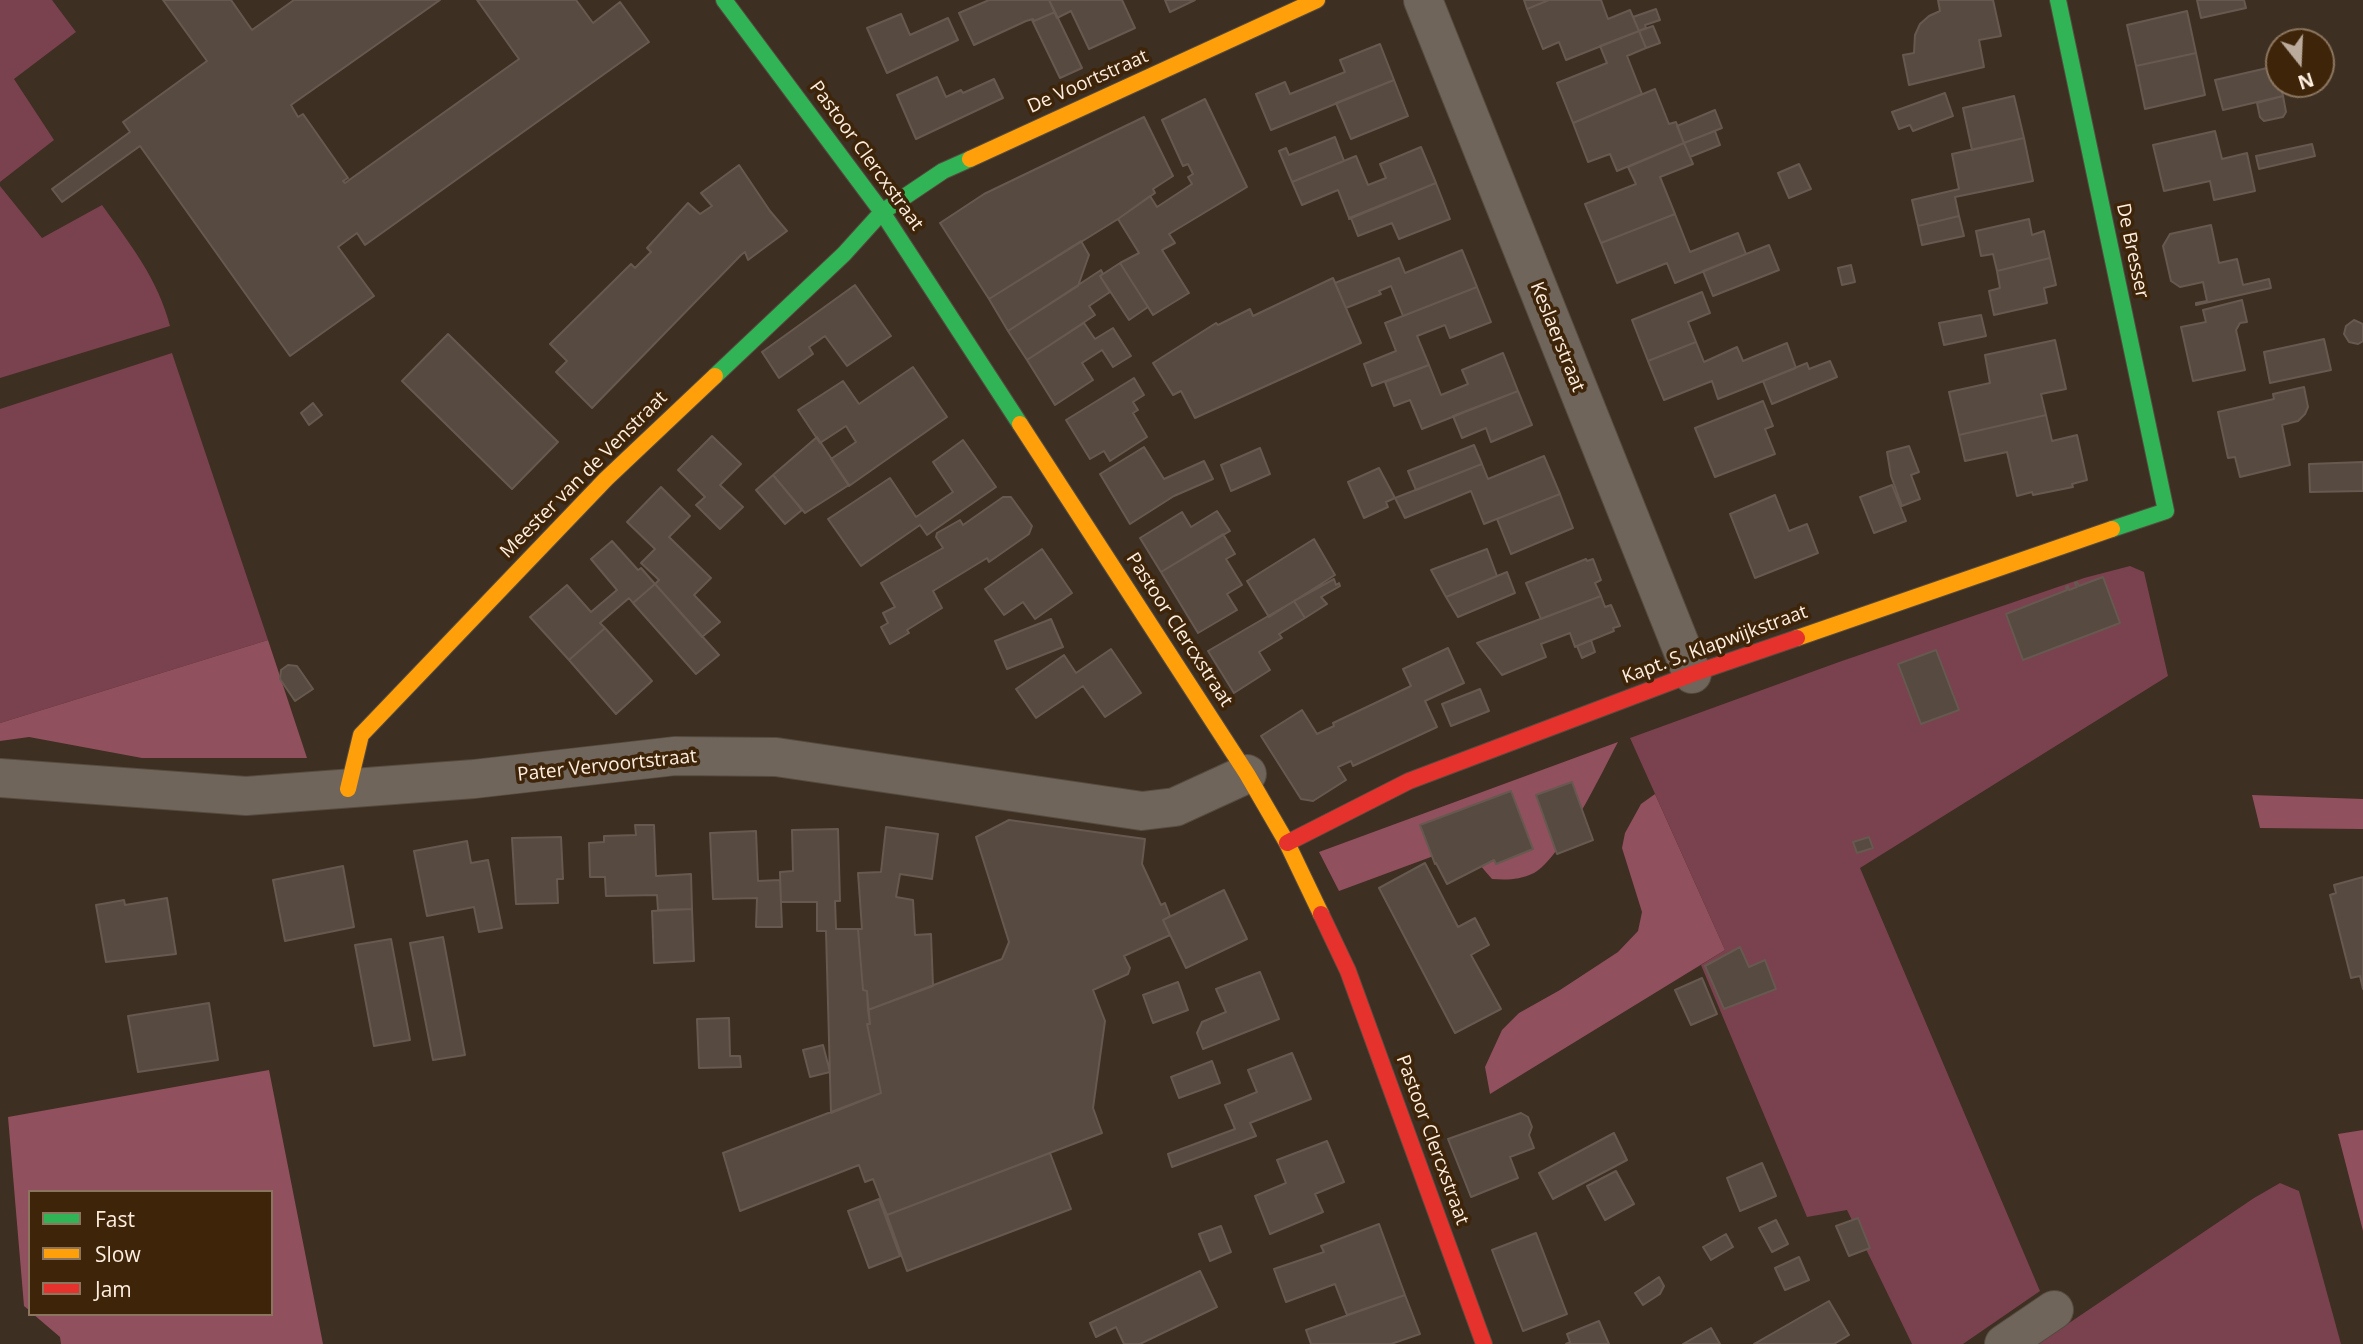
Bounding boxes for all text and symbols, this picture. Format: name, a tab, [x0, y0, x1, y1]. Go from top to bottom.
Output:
north arrow	[2265, 28, 2335, 98]
street label: De Voortstraat	[1024, 45, 1152, 119]
text: N	[2295, 66, 2317, 96]
street label: Pastoor Clercxstraat	[804, 77, 928, 235]
street label: De Bresser	[2111, 201, 2153, 301]
street label: Keslaerstraat	[1525, 279, 1589, 395]
street label: Meester van de Venstraat	[496, 387, 672, 563]
street label: Pastoor Clercxstraat	[1121, 549, 1237, 711]
street label: Kapt. S. Klapwijkstraat	[1619, 601, 1811, 689]
street label: Pater Vervoortstraat	[516, 745, 698, 787]
street label: Pastoor Clercxstraat	[1391, 1052, 1473, 1228]
legend	[28, 1190, 273, 1316]
text: Fast	[95, 1205, 135, 1233]
text: Slow	[95, 1240, 141, 1268]
text: Jam	[95, 1275, 132, 1303]

